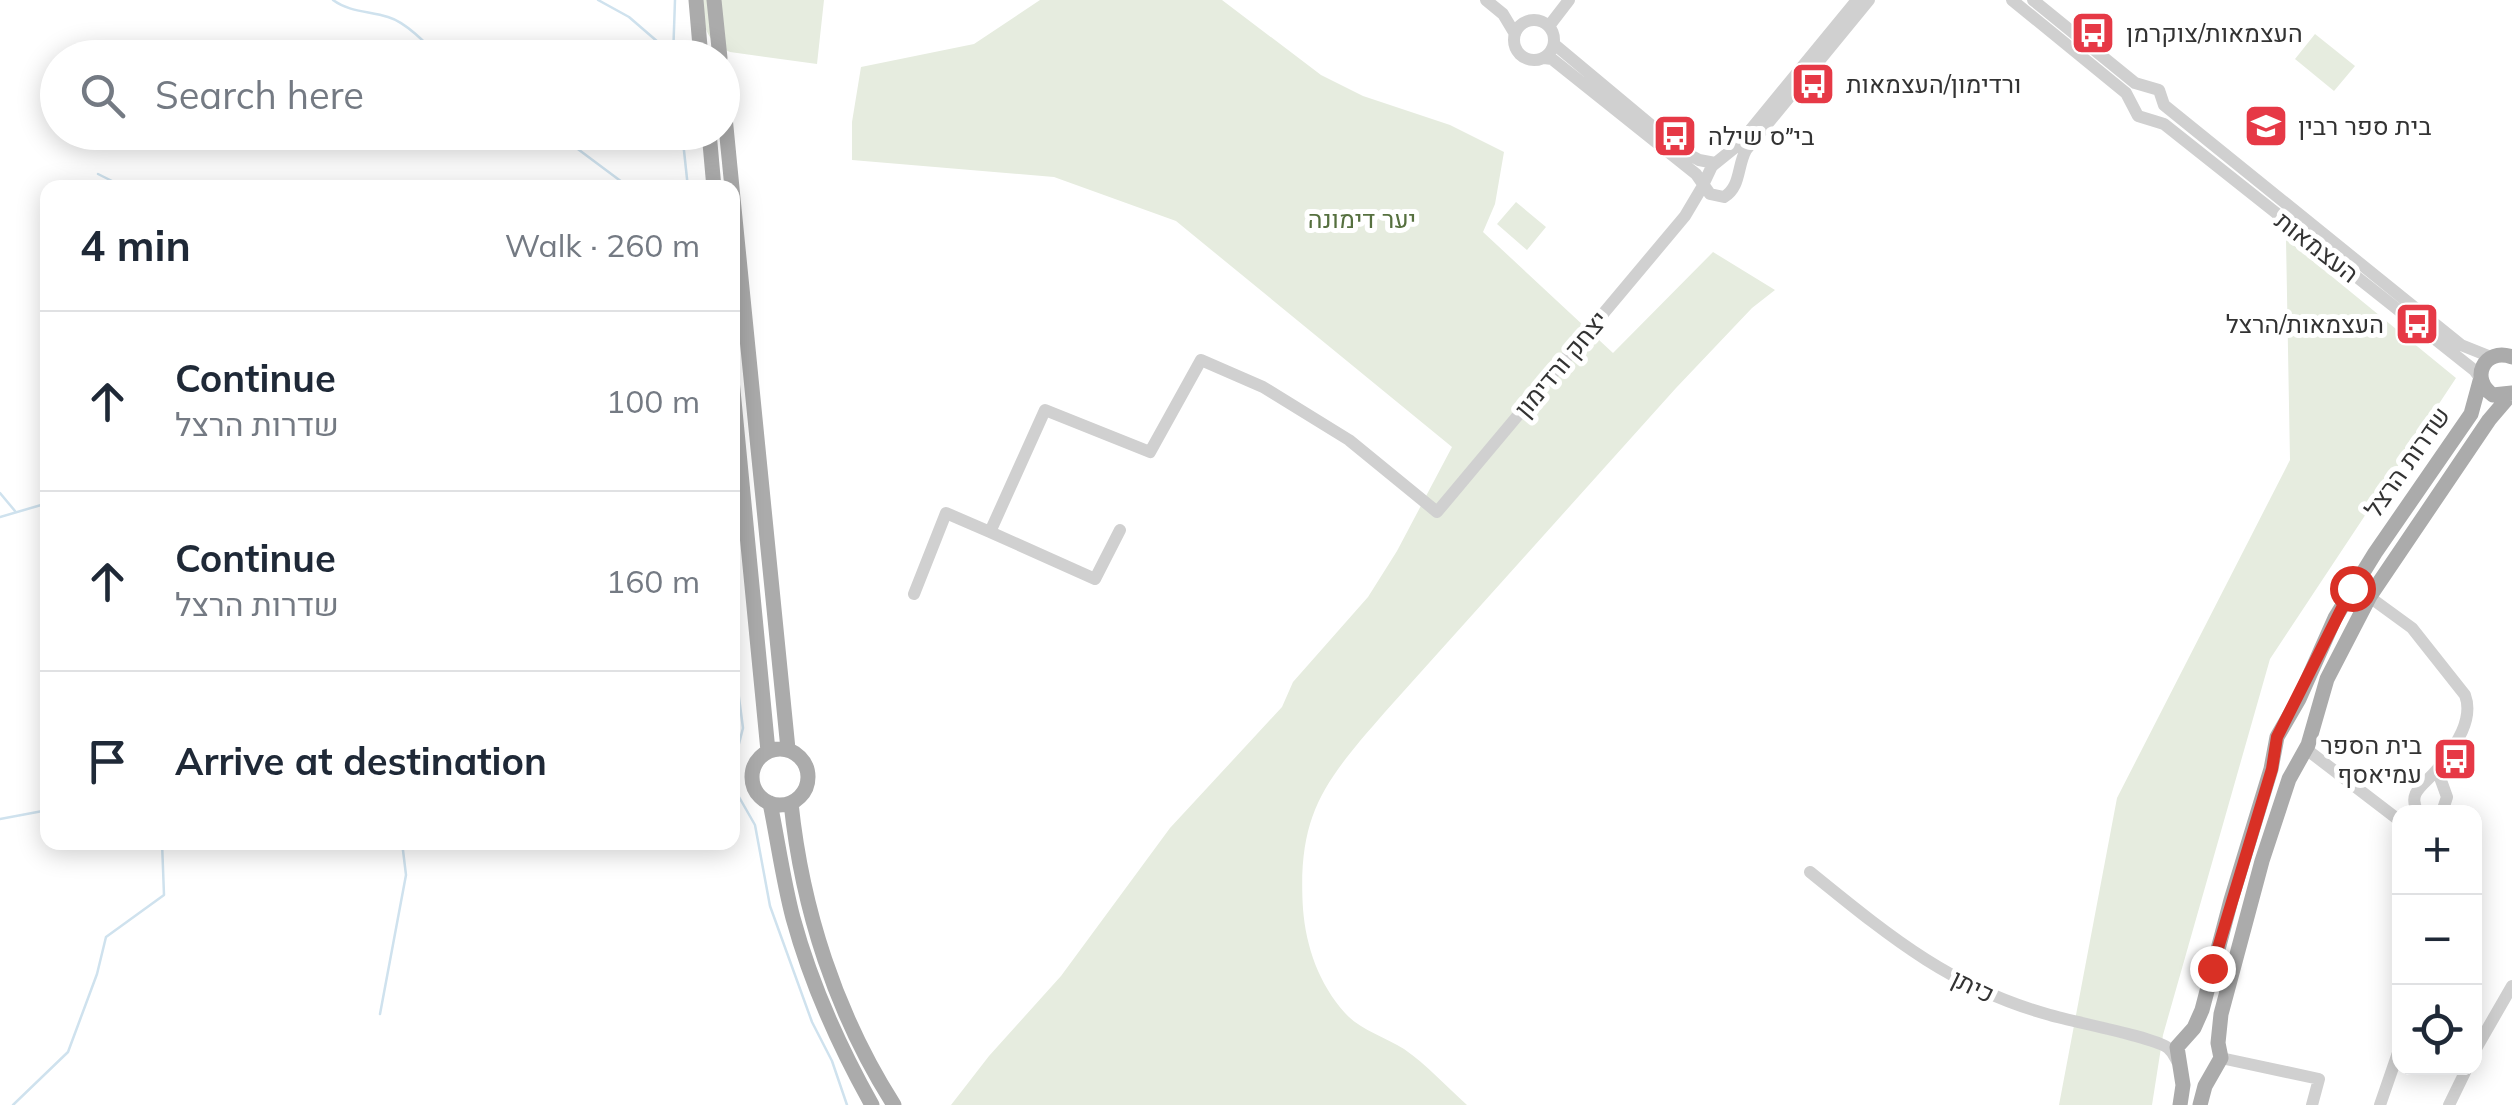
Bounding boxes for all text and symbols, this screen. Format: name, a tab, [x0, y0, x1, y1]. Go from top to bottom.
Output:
bus stop icon: העצמאות/צוקרמן	[2070, 10, 2116, 56]
place label: העצמאות/צוקרמן	[2126, 17, 2303, 48]
search box	[40, 40, 740, 150]
bus stop icon: ורדימון/העצמאות	[1790, 61, 1836, 107]
icon: search	[75, 68, 130, 123]
place label: ורדימון/העצמאות	[1846, 68, 2022, 99]
text: Search here	[155, 71, 364, 119]
school or university icon: בית ספר רבין	[2243, 103, 2289, 149]
place label: בית ספר רבין	[2298, 110, 2431, 141]
bus stop icon: בי״ס שילה	[1652, 113, 1698, 159]
place label: בי״ס שילה	[1708, 120, 1814, 151]
park label: יער דימונה	[1308, 203, 1416, 234]
street label: העצמאות	[2269, 204, 2365, 289]
text: 4 min	[80, 219, 191, 272]
text: Walk · 260 m	[505, 225, 700, 265]
bus stop icon: העצמאות/הרצל	[2394, 301, 2440, 347]
street label: יצחק ורדימון	[1507, 304, 1614, 423]
place label: העצמאות/הרצל	[2226, 308, 2384, 339]
text: Continue	[175, 354, 336, 402]
icon: ahead	[80, 374, 135, 429]
text: 100 m	[606, 381, 700, 421]
street label: שדרות הרצל	[2357, 400, 2456, 523]
text: שדרות הרצל	[175, 404, 339, 444]
text: Continue	[175, 534, 336, 582]
icon: ahead	[80, 554, 135, 609]
text: 160 m	[606, 561, 700, 601]
route start	[2330, 566, 2376, 612]
text: שדרות הרצל	[175, 584, 339, 624]
place label: בית הספר עמיאסף	[2321, 729, 2422, 789]
icon: arrive	[80, 734, 135, 789]
bus stop icon: בית הספר עמיאסף	[2432, 736, 2478, 782]
text: Arrive at destination	[175, 737, 547, 785]
map controls	[2392, 805, 2482, 1075]
button: +	[2392, 805, 2482, 895]
button: −	[2392, 895, 2482, 985]
route end	[2190, 946, 2236, 992]
street label: כיתן	[1947, 962, 2000, 1009]
button: locate	[2392, 985, 2482, 1075]

